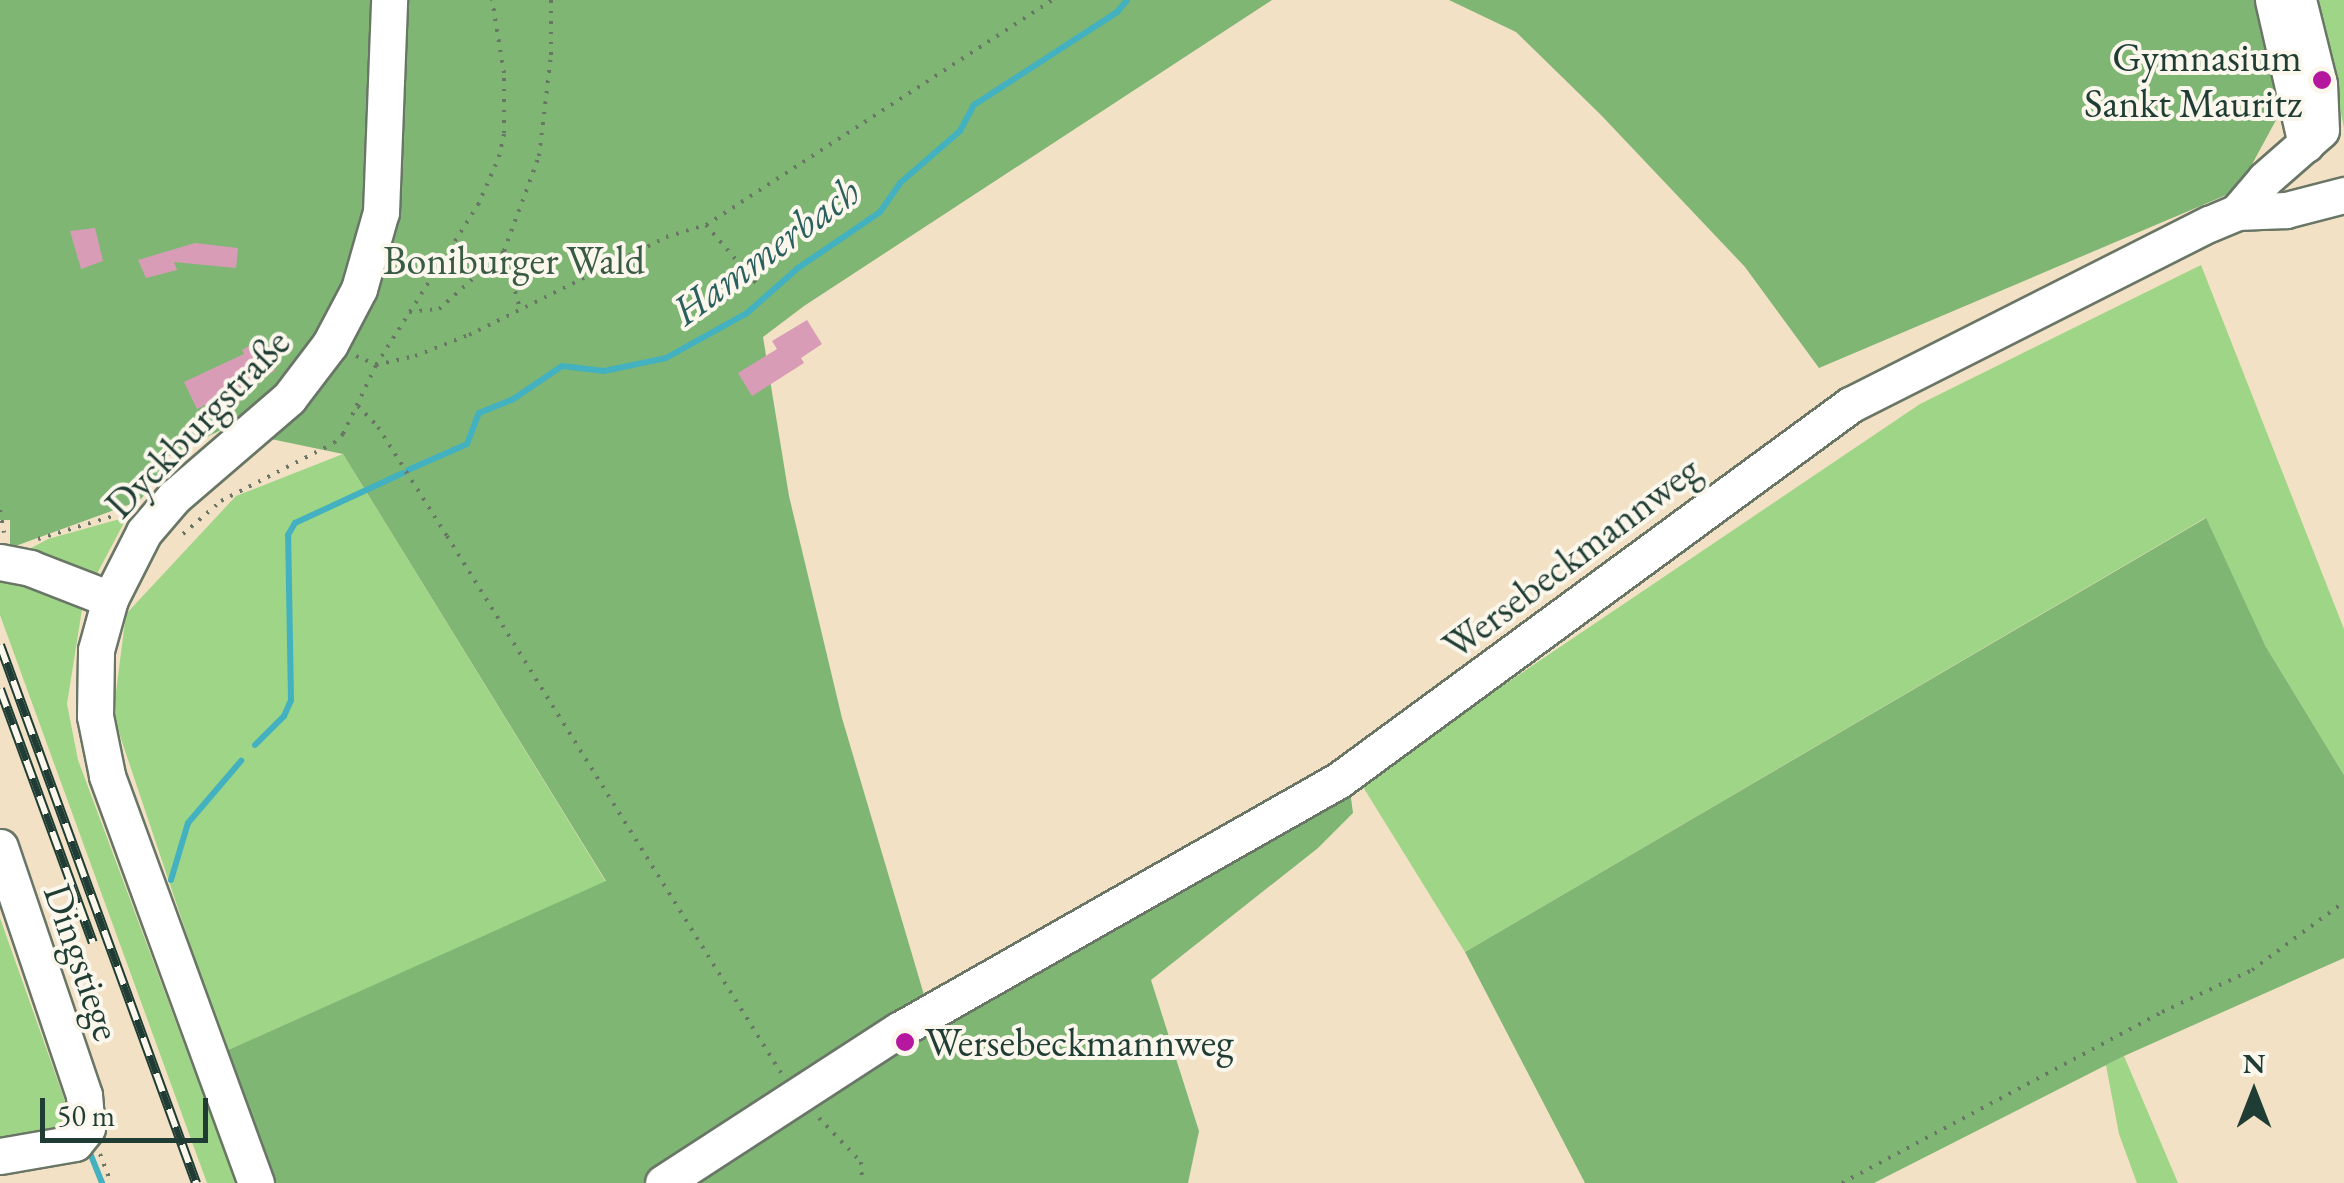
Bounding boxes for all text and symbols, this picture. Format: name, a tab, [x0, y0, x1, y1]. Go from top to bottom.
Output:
place label: Gymnasium Sankt Mauritz	[2084, 33, 2302, 127]
marker: Gymnasium Sankt Mauritz	[2311, 69, 2333, 91]
water label: Hammerbach	[662, 166, 870, 336]
park label: Boniburger Wald	[383, 236, 645, 284]
street label: Dyckburgstraße	[95, 318, 299, 528]
street label: Wersebeckmannweg	[1433, 445, 1709, 669]
street label: Dingstiege	[34, 877, 132, 1047]
place label: Wersebeckmannweg	[925, 1018, 1234, 1066]
marker: Wersebeckmannweg	[894, 1031, 916, 1053]
north arrow	[2204, 1043, 2304, 1143]
text: N	[2243, 1045, 2265, 1081]
scale bar	[45, 1078, 212, 1140]
text: 50 m	[57, 1096, 115, 1135]

